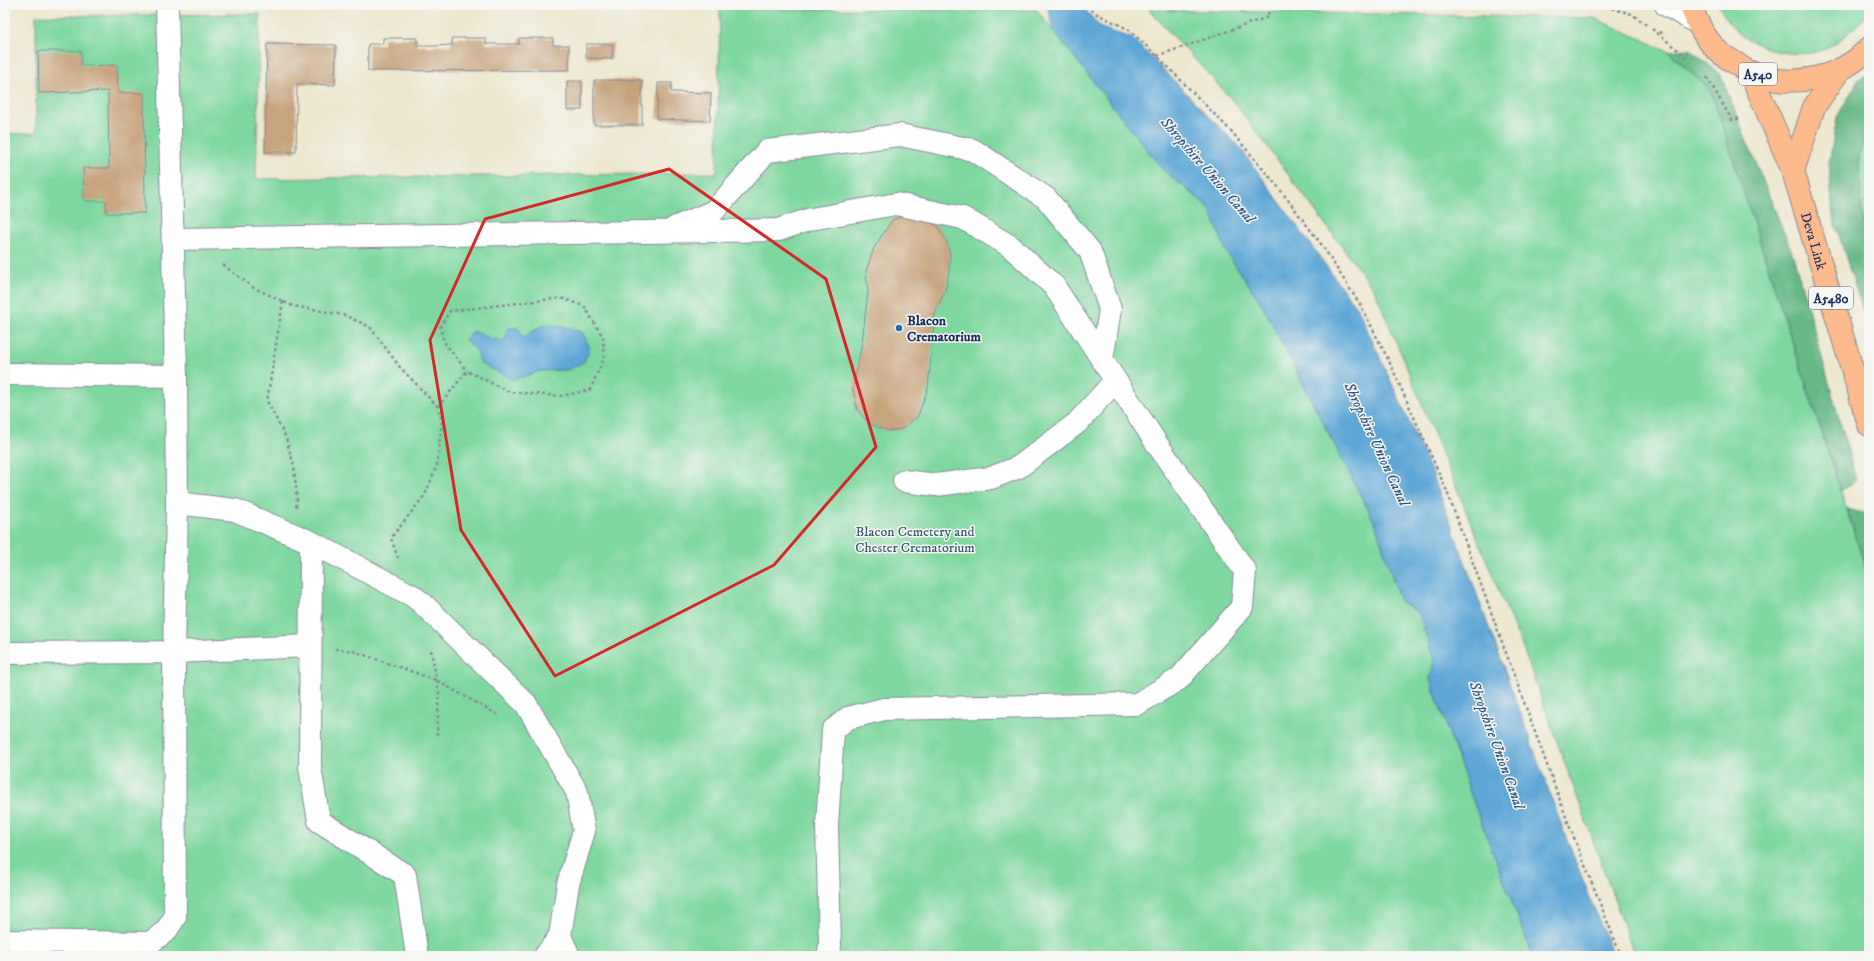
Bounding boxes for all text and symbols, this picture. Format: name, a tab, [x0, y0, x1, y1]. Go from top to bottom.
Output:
road number: A540	[1739, 63, 1777, 85]
water label: Shropshire Union Canal	[1156, 113, 1260, 229]
street label: Deva Link	[1796, 210, 1830, 272]
road number: A5480	[1809, 287, 1853, 309]
place label: Blacon Crematorium	[907, 312, 981, 346]
marker: Blacon Crematorium	[894, 323, 904, 333]
water label: Shropshire Union Canal	[1339, 378, 1414, 511]
park label: Blacon Cemetery and Chester Crematorium	[855, 523, 975, 557]
water label: Shropshire Union Canal	[1464, 678, 1529, 814]

